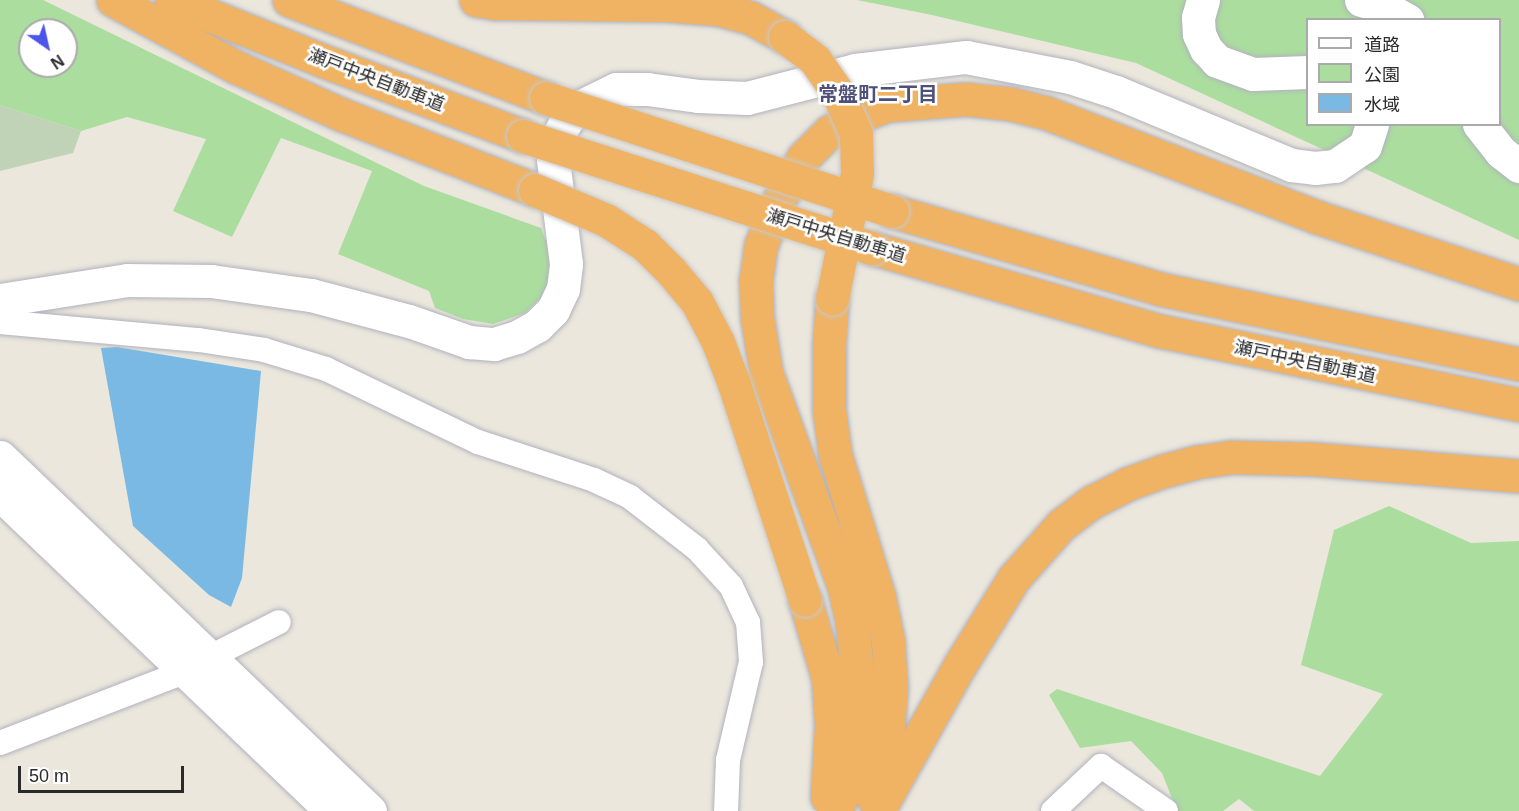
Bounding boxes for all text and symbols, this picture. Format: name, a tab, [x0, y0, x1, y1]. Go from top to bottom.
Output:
north arrow	[18, 18, 78, 78]
legend	[1306, 18, 1501, 126]
text: 道路	[1364, 35, 1400, 55]
street label: 瀬戸中央自動車道	[305, 44, 447, 116]
text: N	[48, 51, 67, 72]
text: 公園	[1364, 65, 1400, 85]
district label: 常盤町二丁目	[818, 82, 938, 106]
text: 水域	[1364, 95, 1400, 115]
street label: 瀬戸中央自動車道	[764, 205, 908, 267]
street label: 瀬戸中央自動車道	[1232, 336, 1378, 388]
scale bar	[21, 754, 188, 792]
text: 50 m	[29, 766, 69, 786]

